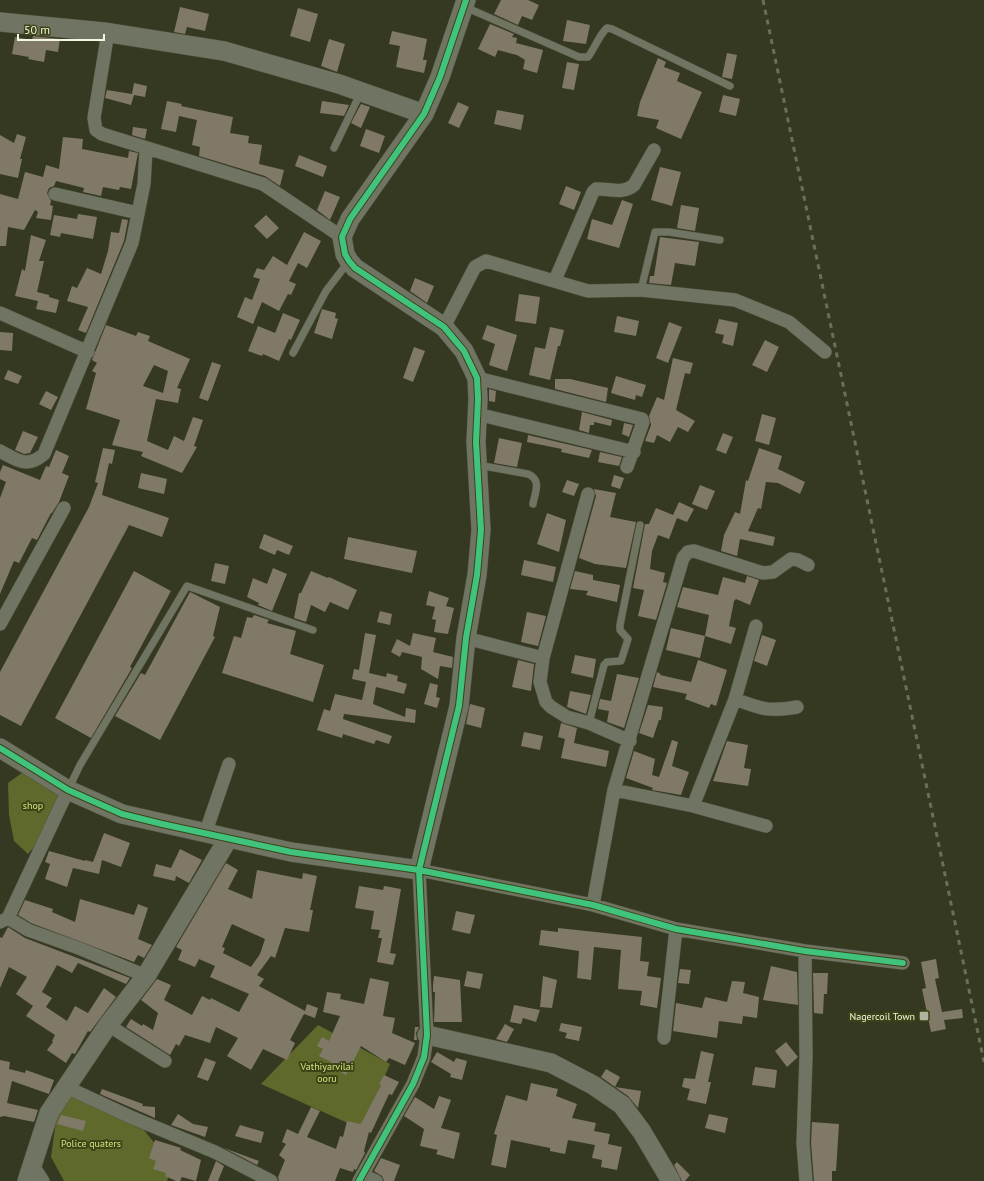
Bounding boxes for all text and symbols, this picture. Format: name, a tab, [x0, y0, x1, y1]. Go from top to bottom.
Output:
scale bar	[18, 16, 104, 42]
text: 50 m	[24, 22, 50, 37]
park label: shop	[23, 799, 43, 812]
place label: Nagercoil Town	[850, 1010, 915, 1023]
marker: Nagercoil Town	[918, 1010, 930, 1022]
park label: Vathiyarvilai ooru	[300, 1060, 353, 1085]
park label: Police quaters	[61, 1137, 121, 1150]

